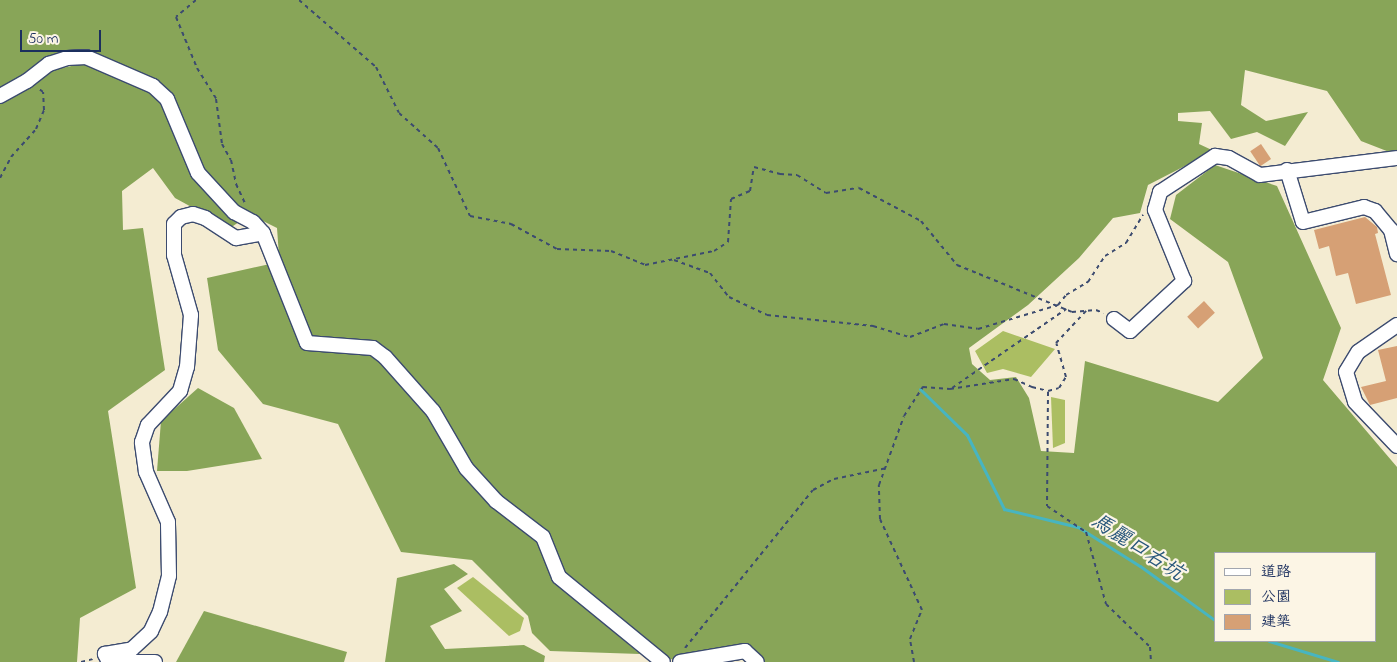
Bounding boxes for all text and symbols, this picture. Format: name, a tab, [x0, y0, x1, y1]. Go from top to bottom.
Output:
scale bar	[22, 20, 104, 52]
text: 50 m	[28, 28, 58, 50]
water label: 馬麗口右坑	[1086, 509, 1188, 587]
legend	[1214, 552, 1377, 642]
text: 道路	[1261, 561, 1291, 583]
text: 公園	[1261, 586, 1291, 608]
text: 建築	[1261, 611, 1291, 633]

